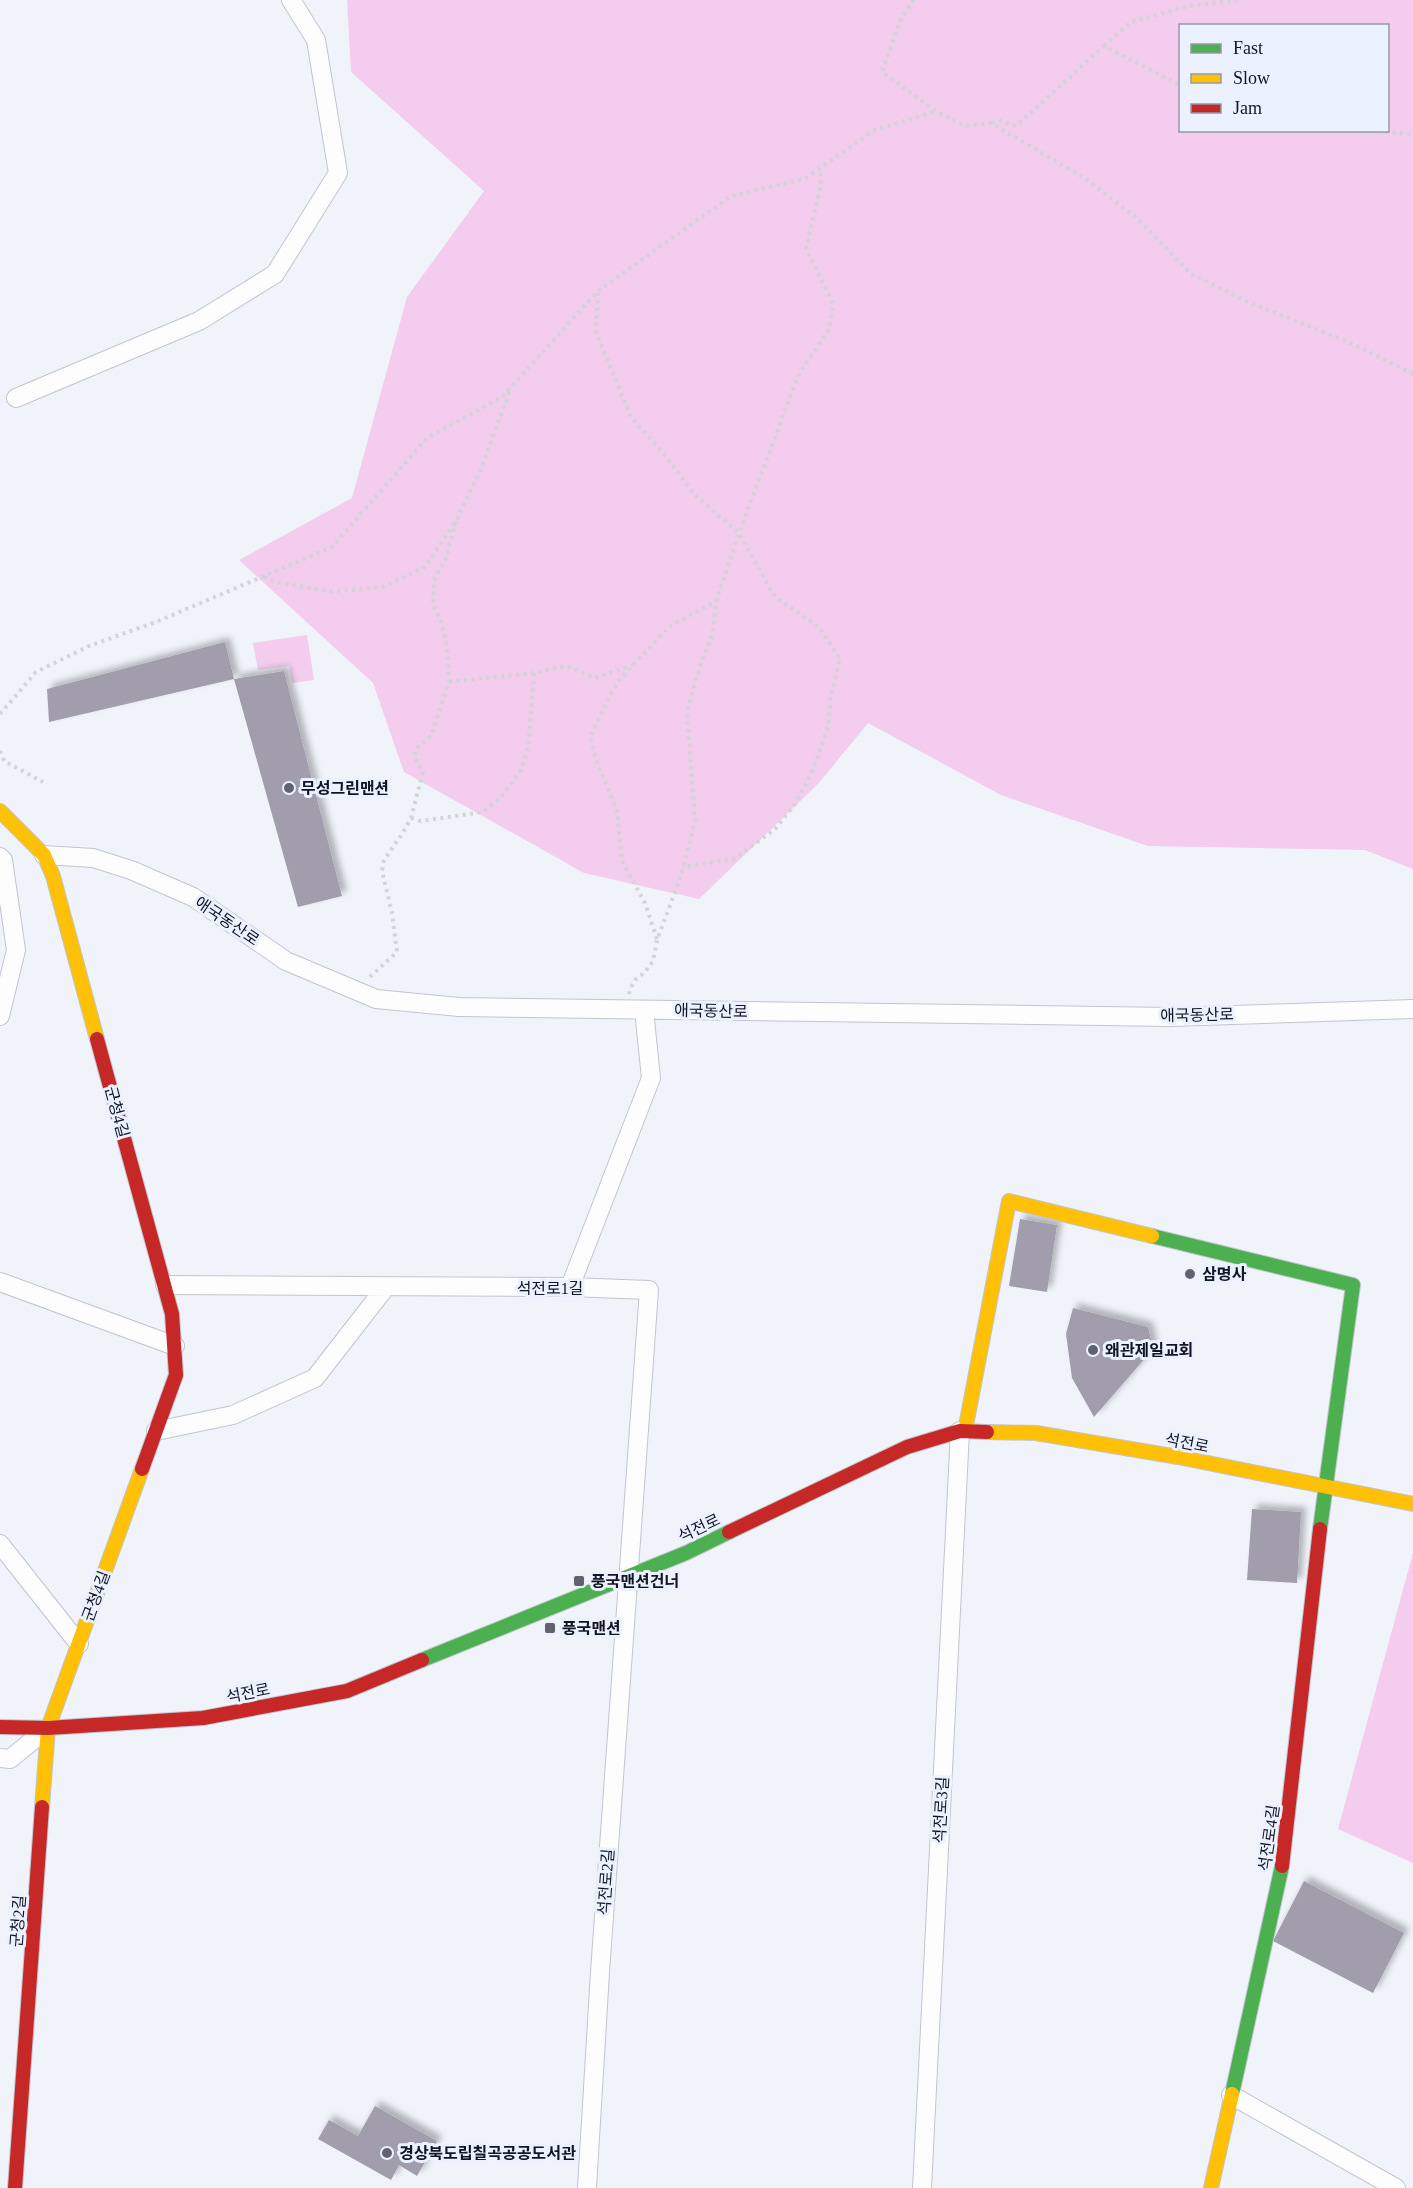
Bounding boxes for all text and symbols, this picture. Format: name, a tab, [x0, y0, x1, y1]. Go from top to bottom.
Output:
legend	[1179, 24, 1389, 132]
text: Fast	[1233, 38, 1263, 58]
text: Slow	[1233, 68, 1270, 88]
text: Jam	[1233, 98, 1262, 118]
place label: 무성그린맨션	[301, 780, 389, 797]
marker: 무성그린맨션	[282, 781, 296, 795]
street label: 애국동산로	[192, 893, 262, 949]
street label: 애국동산로	[674, 1002, 748, 1020]
street label: 애국동산로	[1160, 1006, 1234, 1024]
street label: 군청4길	[102, 1085, 132, 1139]
place label: 삼명사	[1202, 1266, 1246, 1283]
marker: 삼명사	[1183, 1267, 1197, 1281]
street label: 석전로1길	[517, 1280, 583, 1297]
place label: 왜관제일교회	[1105, 1342, 1193, 1359]
marker: 왜관제일교회	[1086, 1343, 1100, 1357]
street label: 석전로	[1164, 1430, 1211, 1456]
street label: 석전로	[675, 1511, 723, 1545]
street label: 군청4길	[79, 1569, 113, 1623]
place label: 풍국맨션건너	[591, 1573, 679, 1590]
marker: 풍국맨션건너	[572, 1574, 586, 1588]
place label: 풍국맨션	[562, 1620, 621, 1637]
marker: 풍국맨션	[543, 1621, 557, 1635]
street label: 석전로	[225, 1680, 272, 1706]
street label: 석전로3길	[931, 1776, 951, 1844]
street label: 석전로4길	[1256, 1804, 1282, 1872]
street label: 석전로2길	[595, 1848, 617, 1916]
street label: 군청2길	[8, 1894, 28, 1948]
place label: 경상북도립칠곡공공도서관	[399, 2144, 576, 2162]
marker: 경상북도립칠곡공공도서관	[380, 2146, 394, 2160]

